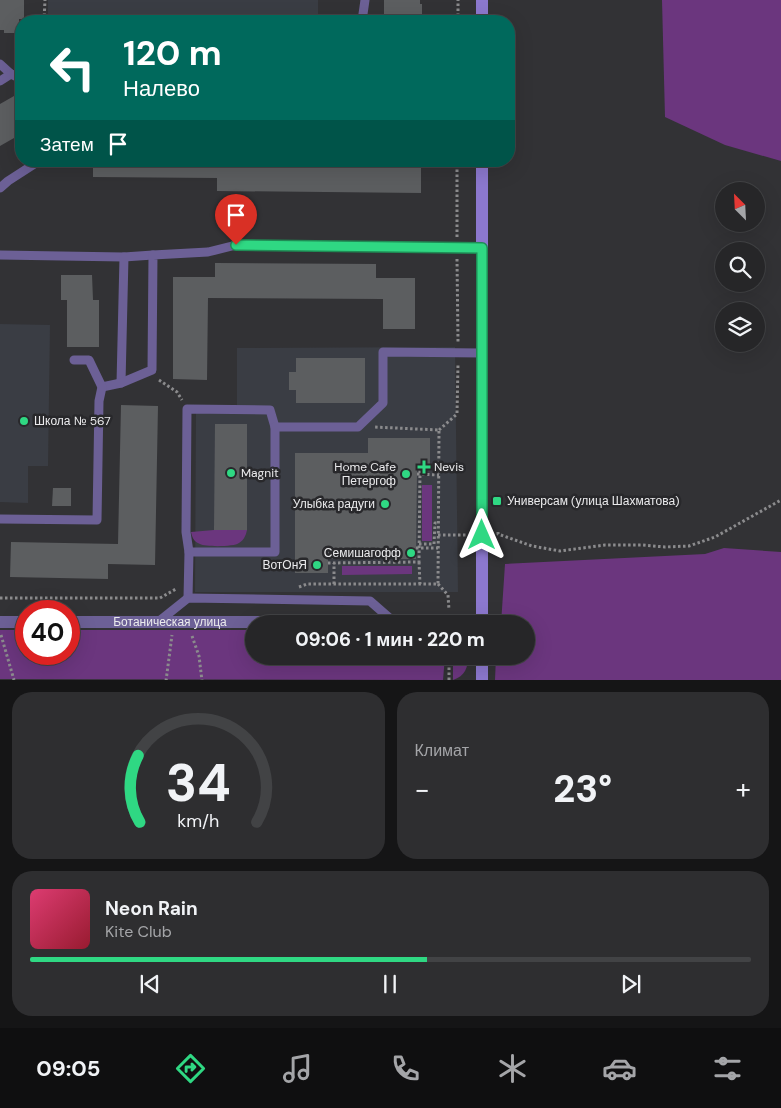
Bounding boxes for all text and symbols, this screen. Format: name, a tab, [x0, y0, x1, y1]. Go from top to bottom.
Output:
text: 120 m	[123, 30, 222, 76]
icon: left	[40, 35, 105, 100]
text: Налево	[123, 74, 200, 103]
icon: arrive	[104, 130, 132, 158]
text: Затем	[40, 132, 94, 157]
north arrow	[715, 182, 765, 232]
map controls	[715, 182, 765, 352]
pin	[215, 194, 257, 245]
icon: arrive	[222, 201, 250, 229]
button: search	[715, 242, 765, 292]
button: layers	[715, 302, 765, 352]
place label: Школа № 567	[34, 413, 111, 429]
marker: Школа № 567	[18, 415, 30, 427]
place label: Home Cafe Петергоф	[334, 459, 396, 489]
place label: Nevis	[434, 459, 464, 475]
marker: Nevis	[418, 461, 430, 473]
place label: Magnit	[241, 465, 279, 481]
marker: Magnit	[225, 467, 237, 479]
marker: Home Cafe Петергоф	[400, 468, 412, 480]
place label: Универсам (улица Шахматова)	[507, 493, 680, 509]
marker: Универсам (улица Шахматова)	[491, 495, 503, 507]
place label: Улыбка радуги	[293, 496, 375, 512]
marker: Улыбка радуги	[379, 498, 391, 510]
position arrow	[455, 508, 507, 560]
place label: Семишагофф	[324, 545, 401, 561]
marker: Семишагофф	[405, 547, 417, 559]
place label: ВотОнЯ	[262, 557, 307, 573]
marker: ВотОнЯ	[311, 559, 323, 571]
speed limit sign: 40	[15, 600, 80, 665]
street label: Ботаническая улица	[113, 614, 227, 630]
text: 09:06 · 1 мин · 220 m	[295, 627, 485, 652]
text: Климат	[415, 740, 469, 761]
text: 34	[166, 749, 231, 817]
text: 23°	[553, 764, 612, 814]
text: −	[415, 771, 430, 808]
text: +	[736, 771, 751, 808]
text: km/h	[177, 809, 219, 833]
text: Neon Rain	[105, 896, 198, 921]
text: Kite Club	[105, 921, 172, 942]
icon: previous	[136, 970, 164, 998]
icon: pause	[376, 970, 404, 998]
icon: next	[617, 970, 645, 998]
icon: directions	[173, 1051, 208, 1086]
icon: music	[280, 1051, 315, 1086]
icon: phone	[388, 1051, 423, 1086]
icon: climate	[495, 1051, 530, 1086]
icon: car	[602, 1051, 637, 1086]
icon: filters	[710, 1051, 745, 1086]
text: 09:05	[36, 1054, 100, 1083]

